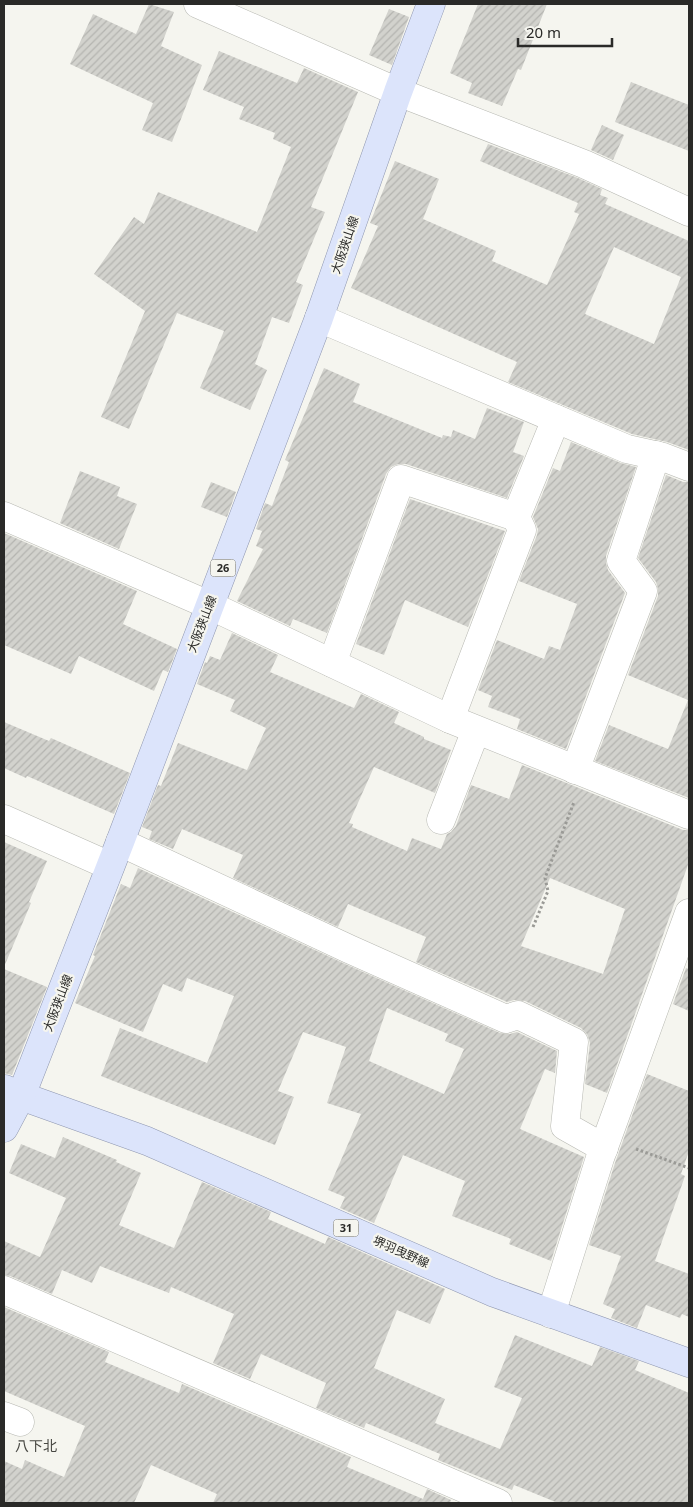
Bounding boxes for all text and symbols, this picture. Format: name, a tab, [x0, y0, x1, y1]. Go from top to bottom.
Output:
scale bar	[518, 15, 612, 47]
text: 20 m	[526, 22, 561, 42]
street label: 大阪狭山線	[327, 214, 362, 276]
road number: 26	[210, 560, 236, 576]
street label: 大阪狭山線	[183, 593, 220, 655]
street label: 大阪狭山線	[39, 972, 76, 1034]
road number: 31	[334, 1220, 358, 1236]
street label: 堺羽曳野線	[370, 1232, 432, 1272]
district label: 八下北	[15, 1436, 57, 1455]

